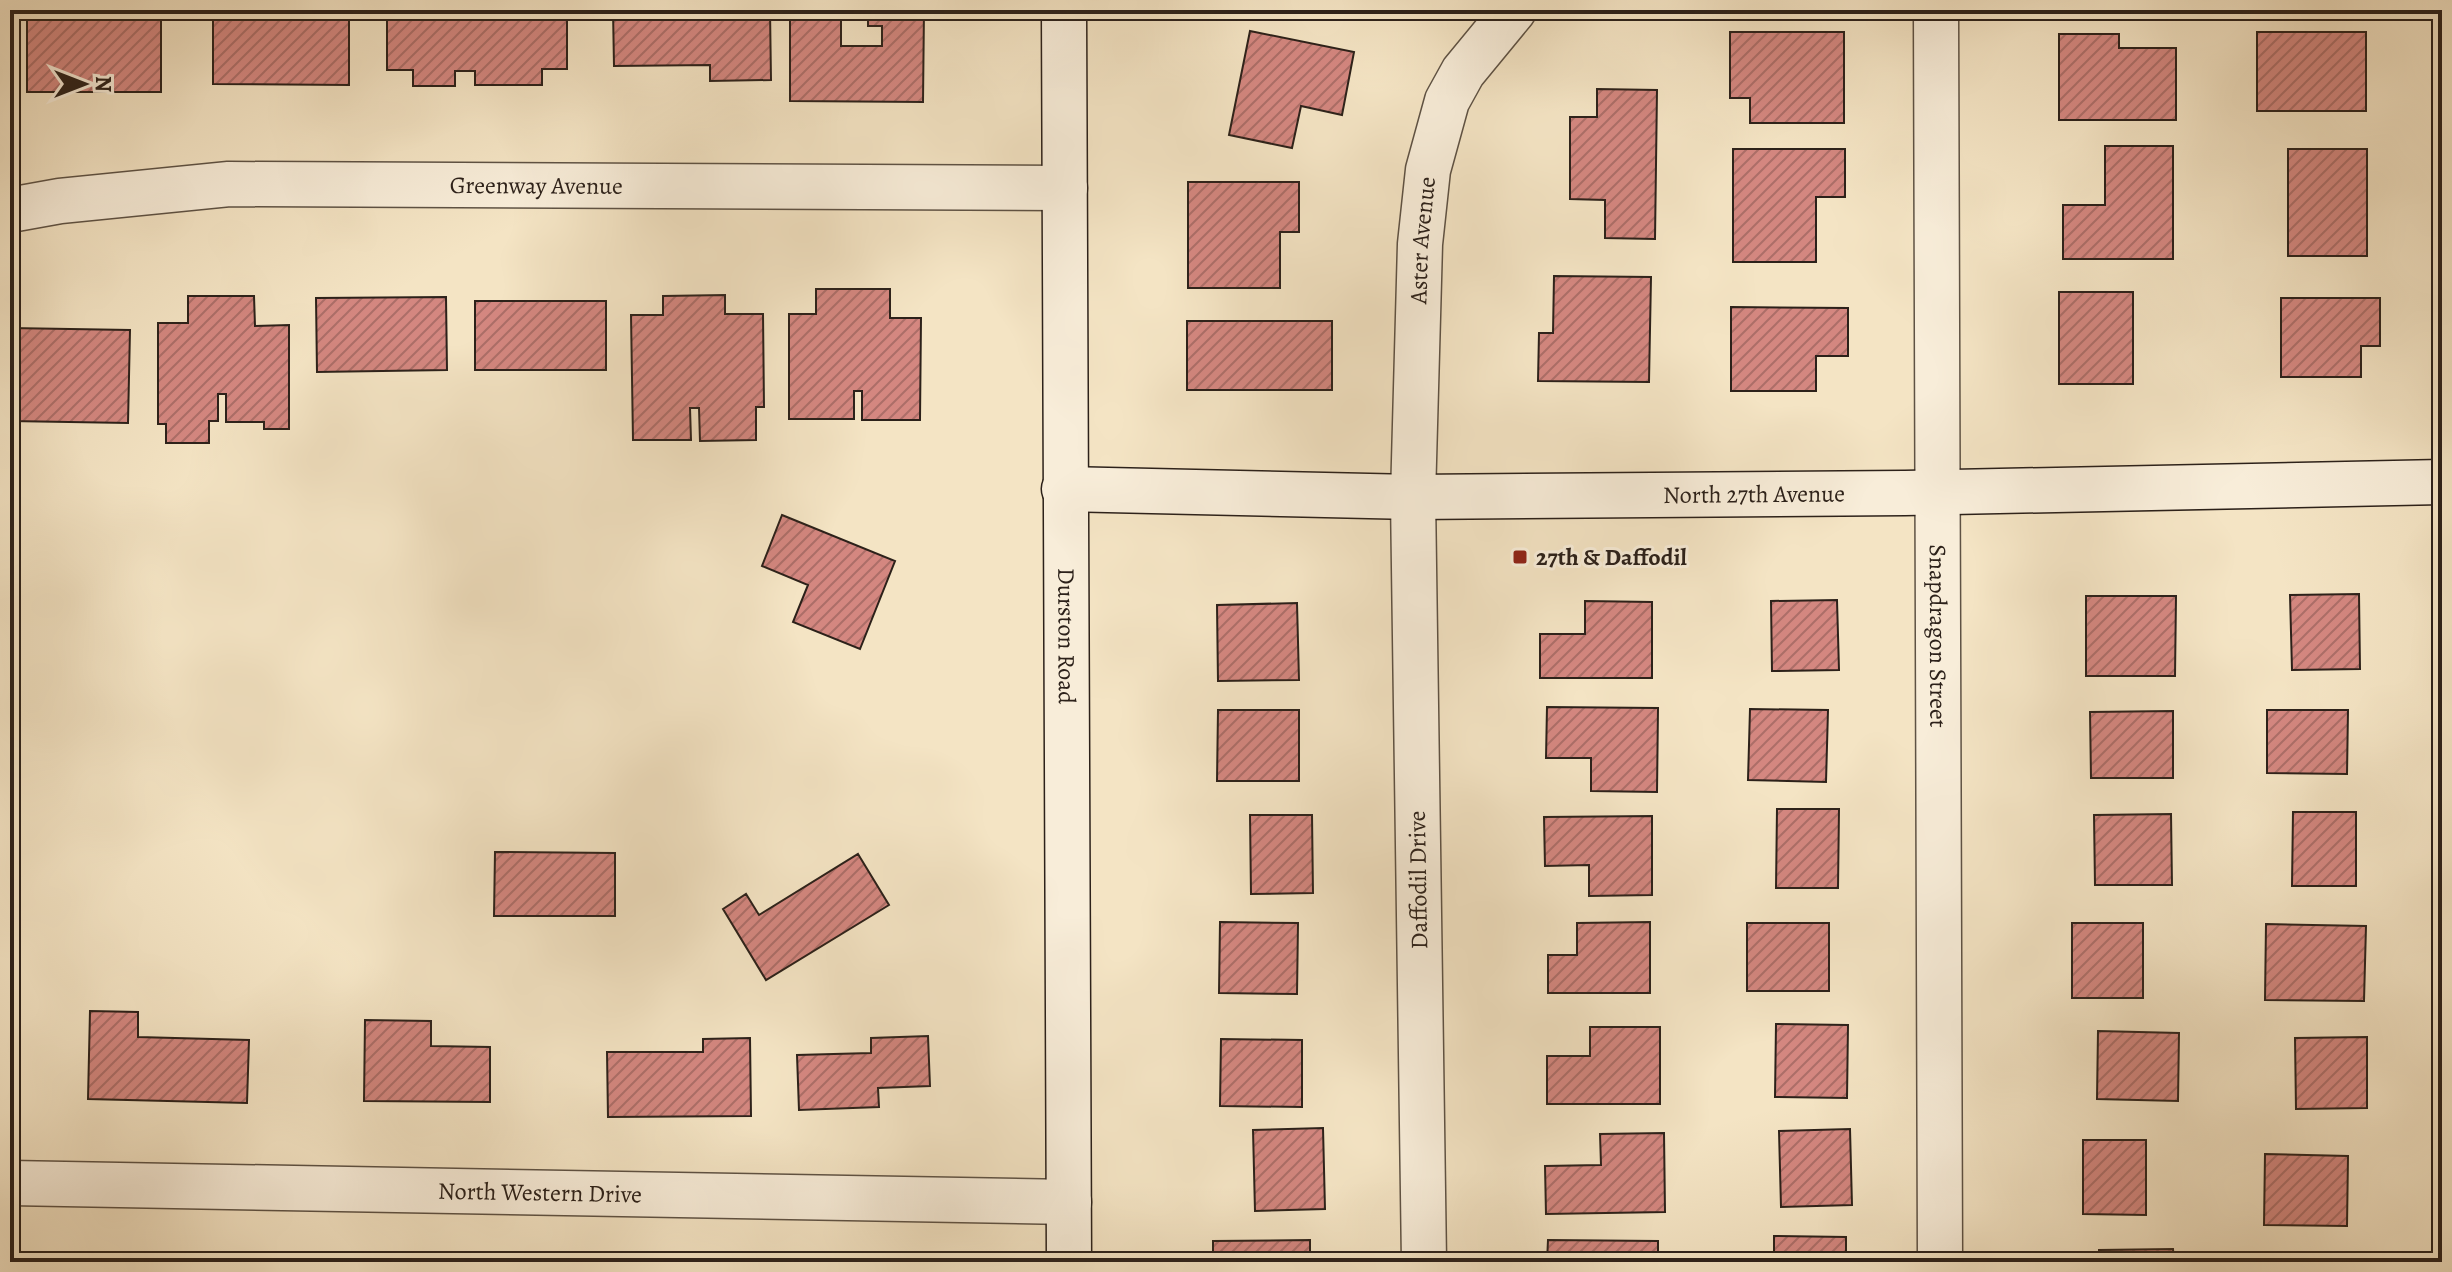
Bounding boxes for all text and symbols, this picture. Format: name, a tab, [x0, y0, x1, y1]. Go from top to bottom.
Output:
north arrow	[44, 44, 124, 124]
text: N	[88, 76, 118, 92]
street label: Greenway Avenue	[450, 169, 623, 202]
street label: Aster Avenue	[1402, 175, 1443, 306]
street label: North 27th Avenue	[1663, 477, 1845, 511]
place label: 27th & Daffodil	[1536, 541, 1688, 573]
street label: Snapdragon Street	[1922, 544, 1954, 728]
marker: 27th & Daffodil	[1511, 548, 1529, 566]
street label: Durston Road	[1050, 568, 1083, 704]
street label: Daffodil Drive	[1401, 810, 1435, 950]
street label: North Western Drive	[438, 1175, 642, 1210]

